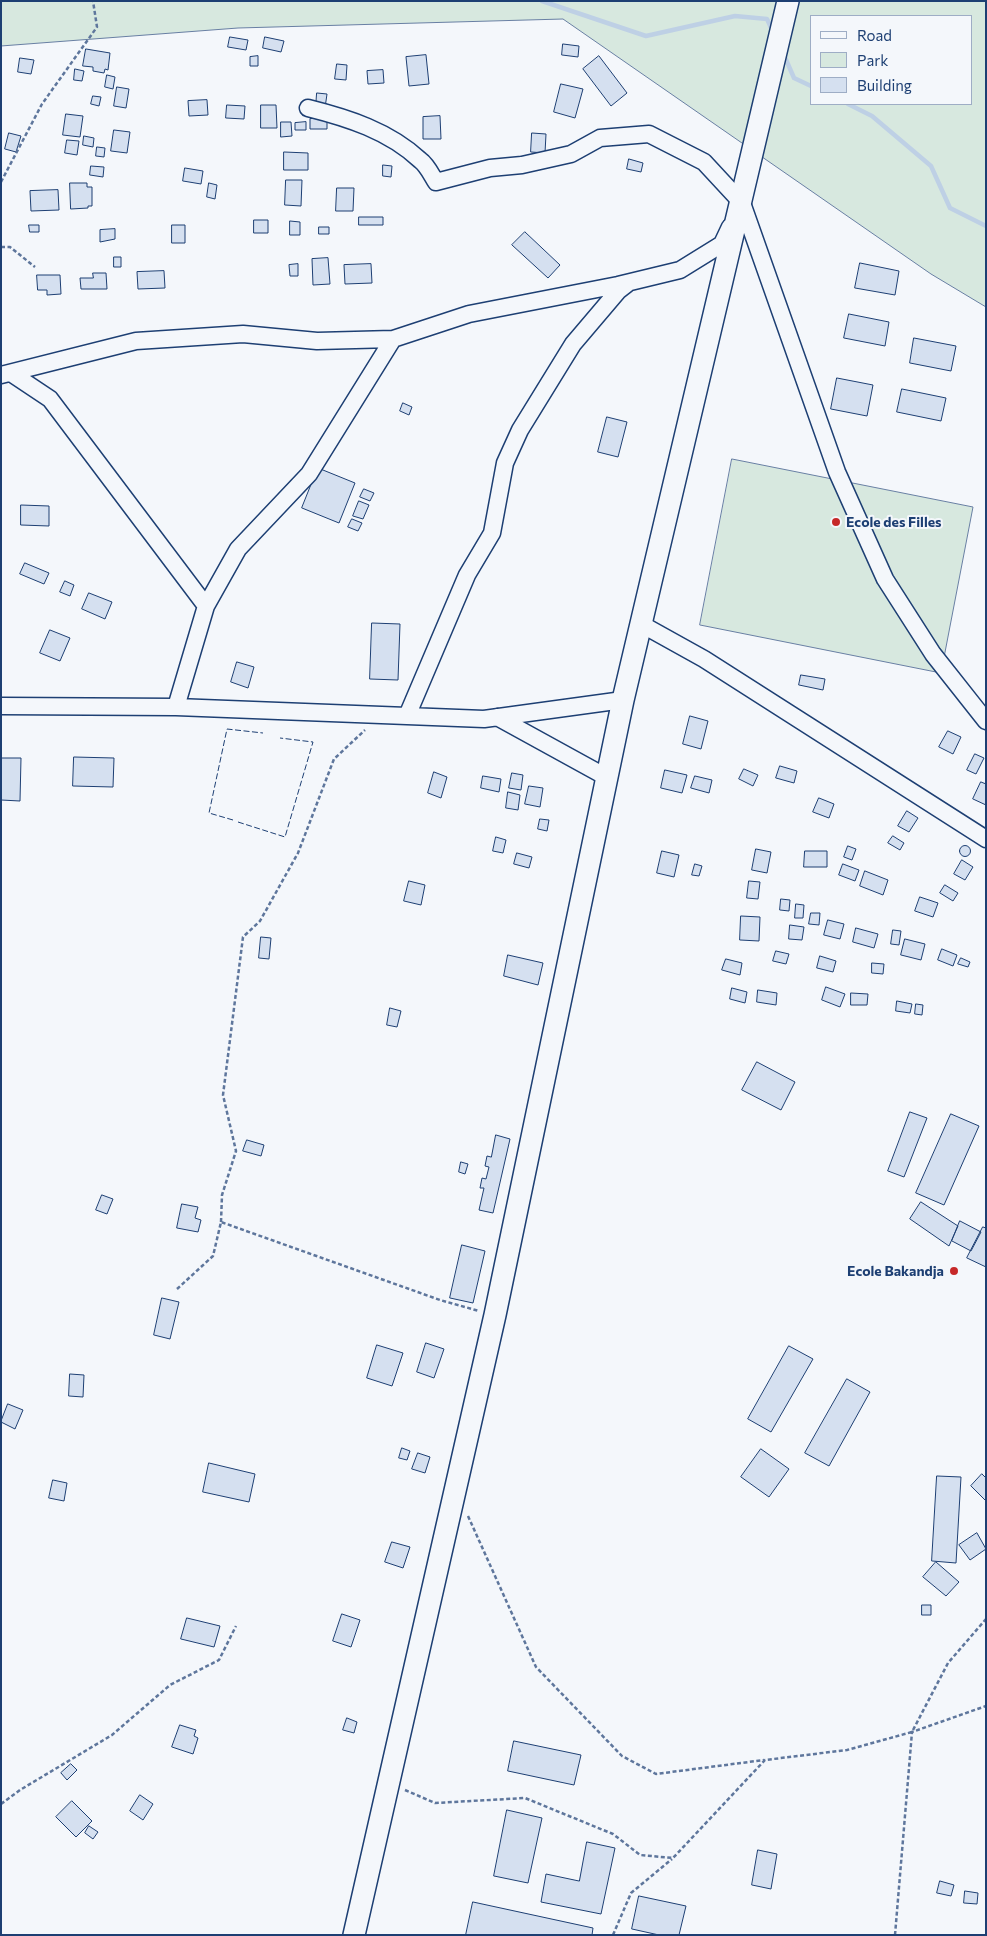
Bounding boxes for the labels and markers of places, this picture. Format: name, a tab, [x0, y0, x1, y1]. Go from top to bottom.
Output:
place label: Ecole des Filles	[846, 514, 942, 530]
marker: Ecole des Filles	[830, 516, 842, 528]
place label: Ecole Bakandja	[847, 1263, 944, 1279]
marker: Ecole Bakandja	[948, 1265, 960, 1277]

